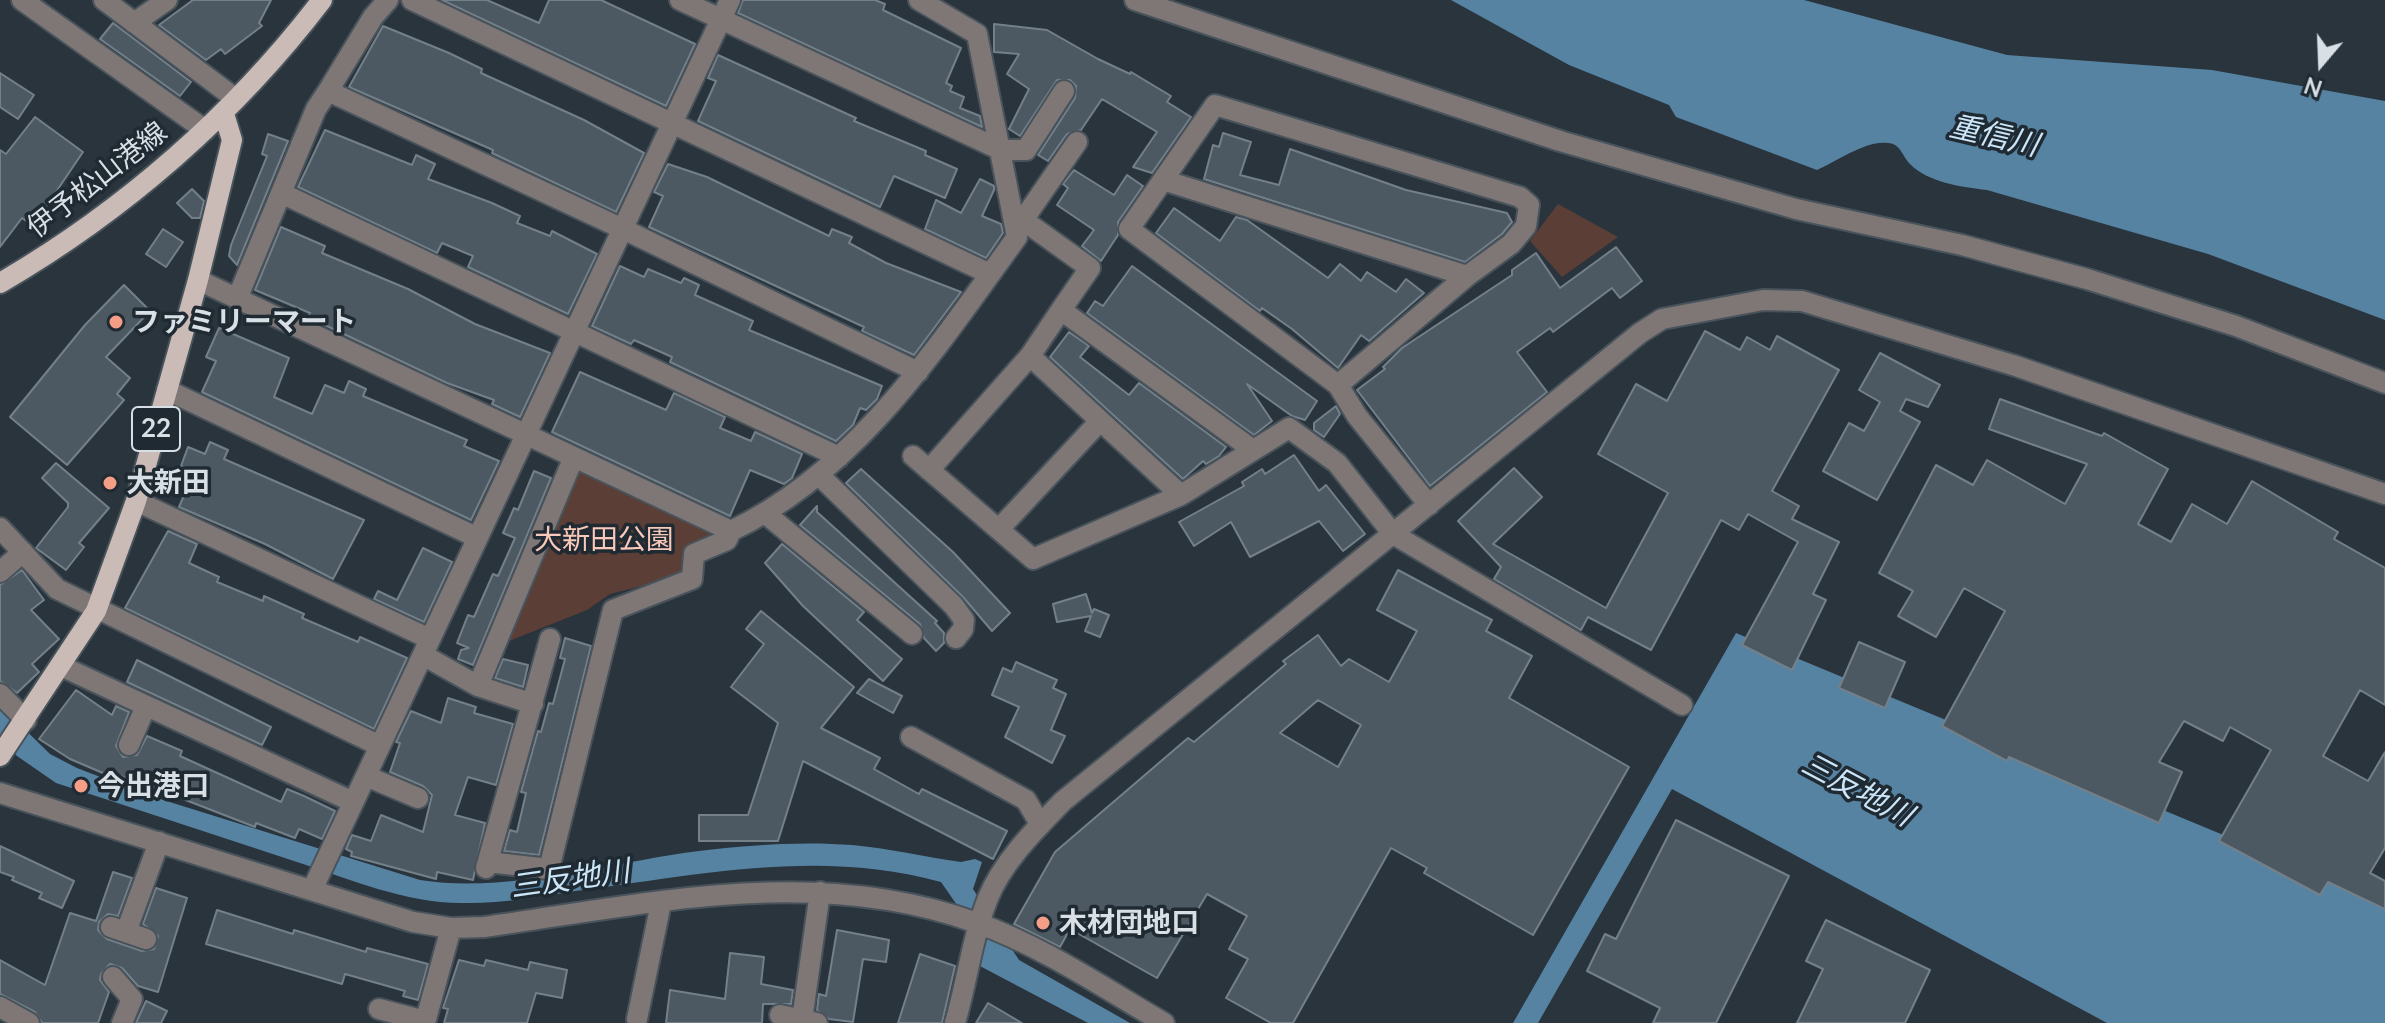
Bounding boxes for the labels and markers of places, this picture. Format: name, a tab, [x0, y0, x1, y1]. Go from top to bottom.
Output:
place label: ファミリーマート	[132, 305, 356, 339]
marker: ファミリーマート	[107, 313, 125, 331]
place label: 大新田	[126, 466, 210, 500]
marker: 大新田	[101, 474, 119, 492]
place label: 今出港口	[97, 769, 209, 803]
marker: 今出港口	[72, 777, 90, 795]
place label: 木材団地口	[1059, 906, 1199, 940]
marker: 木材団地口	[1034, 914, 1052, 932]

